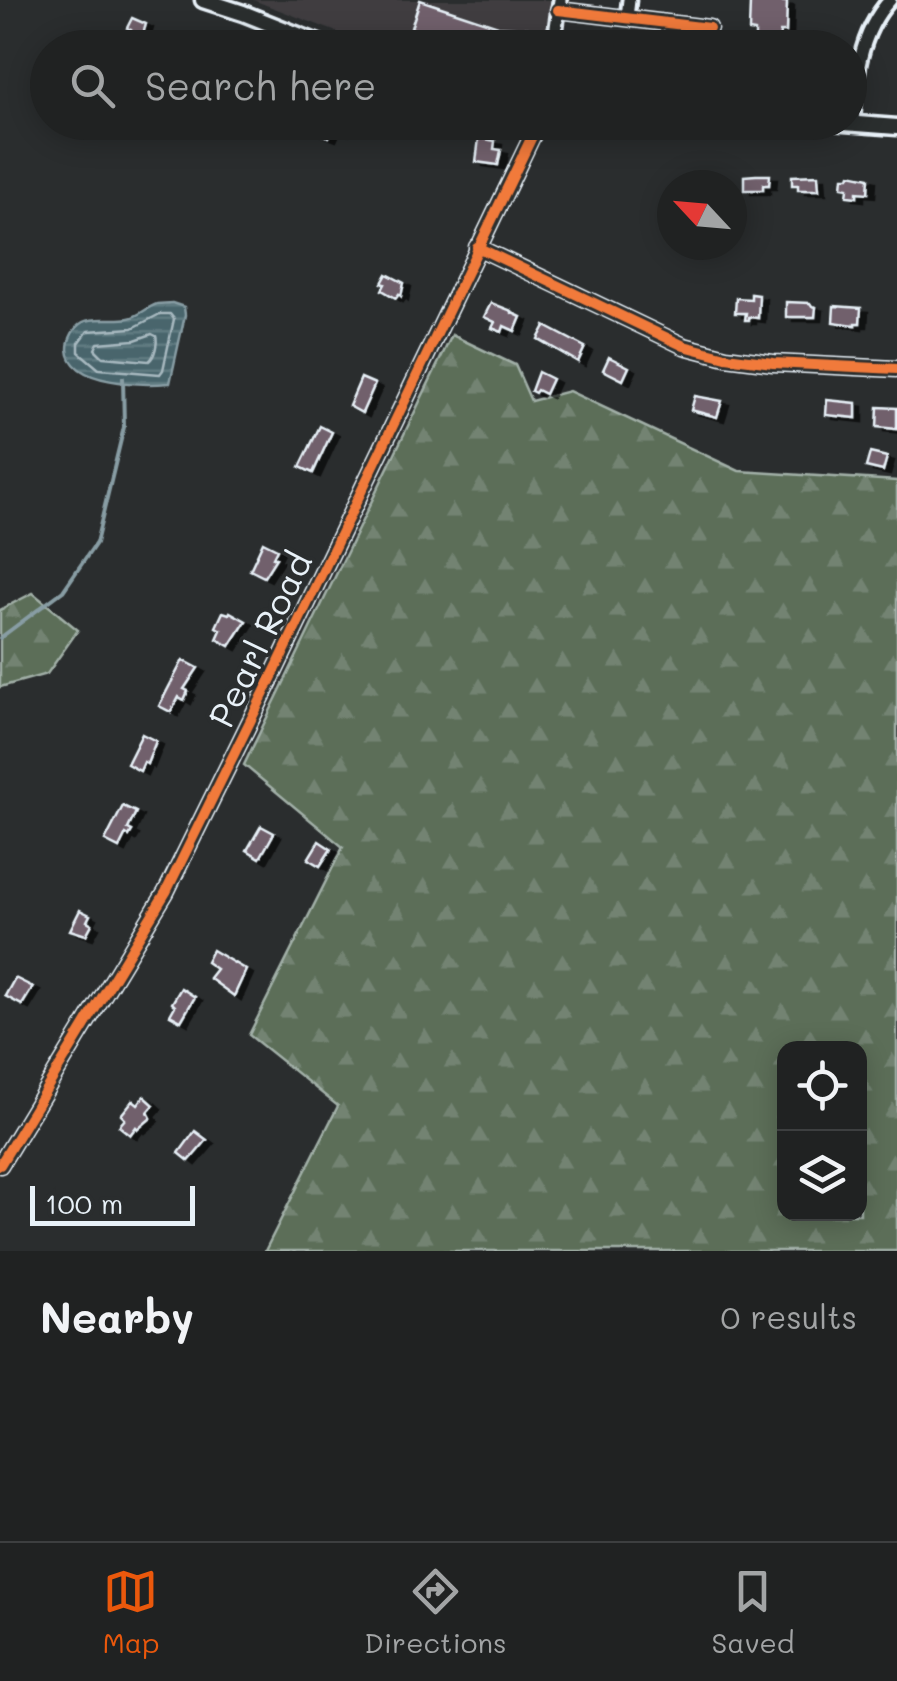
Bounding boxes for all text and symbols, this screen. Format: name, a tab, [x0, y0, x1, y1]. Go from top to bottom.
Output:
search box	[30, 30, 867, 140]
icon: search	[65, 58, 120, 113]
text: Search here	[145, 60, 376, 110]
north arrow	[657, 170, 747, 260]
street label: Pearl Road	[197, 544, 321, 734]
map controls	[777, 1041, 867, 1221]
button: locate	[777, 1041, 867, 1131]
button: layers	[777, 1131, 867, 1221]
scale bar	[30, 1181, 195, 1226]
text: 100 m	[45, 1185, 123, 1221]
text: Nearby	[40, 1289, 194, 1344]
text: 0 results	[720, 1295, 857, 1337]
tab: Map	[102, 1564, 159, 1660]
tab: Directions	[364, 1564, 507, 1660]
tab: Saved	[711, 1564, 795, 1660]

